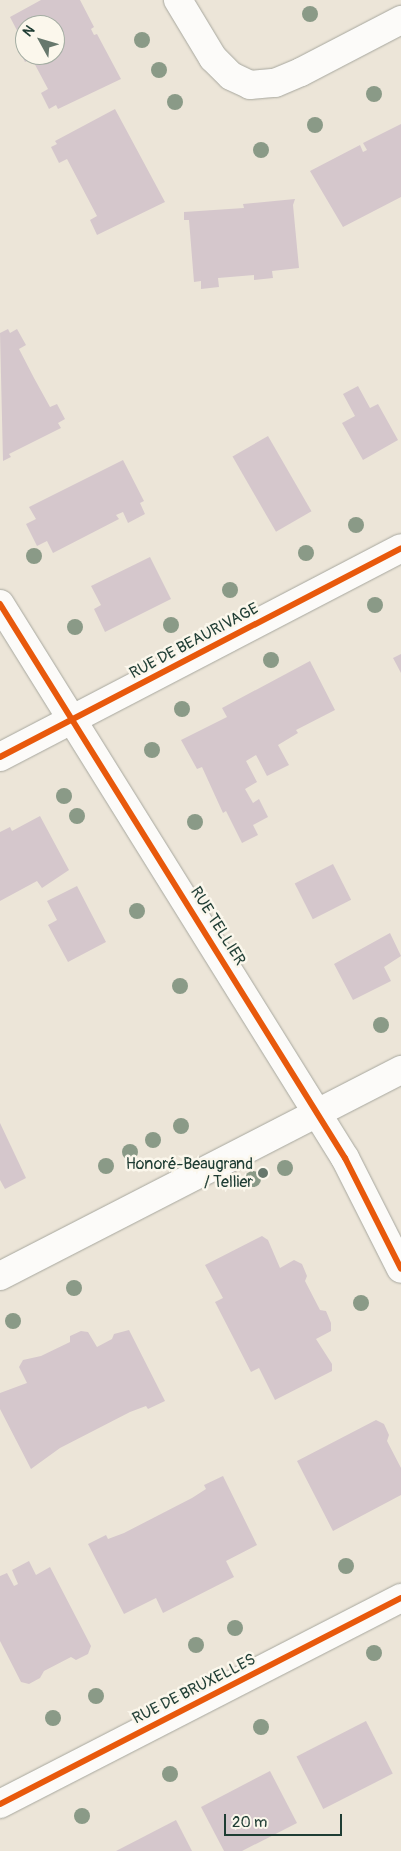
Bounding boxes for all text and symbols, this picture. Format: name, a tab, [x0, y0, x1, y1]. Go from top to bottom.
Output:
north arrow	[15, 15, 65, 65]
text: N	[19, 22, 38, 40]
street label: RUE DE BEAURIVAGE	[126, 599, 262, 683]
street label: RUE TELLIER	[186, 883, 250, 969]
place label: Honoré-Beaugrand / Tellier	[126, 1154, 253, 1192]
marker: Honoré-Beaugrand / Tellier	[257, 1167, 269, 1179]
street label: RUE DE BRUXELLES	[129, 1650, 259, 1728]
scale bar	[226, 1804, 344, 1836]
text: 20 m	[232, 1813, 267, 1832]

